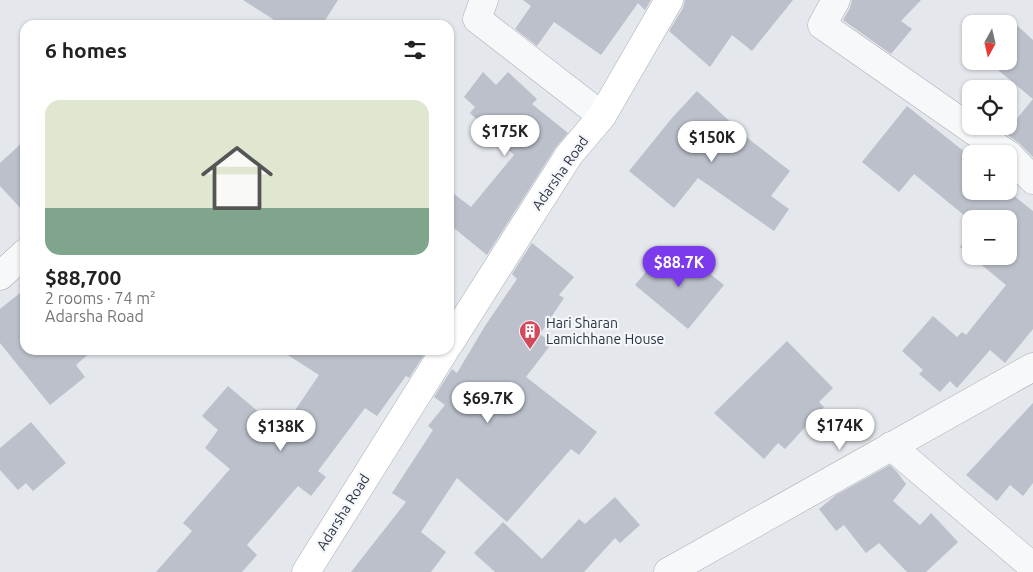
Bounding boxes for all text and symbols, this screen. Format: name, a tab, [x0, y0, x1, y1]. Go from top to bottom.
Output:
north arrow	[962, 15, 1018, 70]
map controls	[962, 15, 1017, 265]
icon: filters	[401, 36, 429, 64]
text: 6 homes	[45, 38, 127, 62]
button: locate	[962, 80, 1017, 135]
pin: $175K	[470, 114, 540, 157]
pin: $150K	[677, 120, 747, 163]
text: $175K	[482, 122, 528, 140]
text: $150K	[689, 128, 735, 146]
icon: home	[192, 133, 282, 223]
street label: Adarsha Road	[529, 133, 591, 213]
button: +	[962, 145, 1017, 200]
button: −	[962, 210, 1017, 265]
pin: $88.7K	[638, 246, 720, 288]
text: $88.7K	[654, 253, 704, 271]
text: $88,700	[45, 265, 121, 289]
text: 2 rooms · 74 m²	[45, 289, 156, 307]
text: Adarsha Road	[45, 307, 144, 325]
place label: Hari Sharan Lamichhane House	[546, 315, 664, 347]
building icon: Hari Sharan Lamichhane House	[518, 319, 542, 350]
pin: $69.7K	[447, 382, 529, 424]
text: $69.7K	[463, 389, 513, 407]
pin: $174K	[805, 408, 875, 451]
pin: $138K	[246, 410, 316, 452]
text: $174K	[817, 416, 863, 434]
text: $138K	[258, 417, 304, 435]
street label: Adarsha Road	[313, 471, 373, 553]

